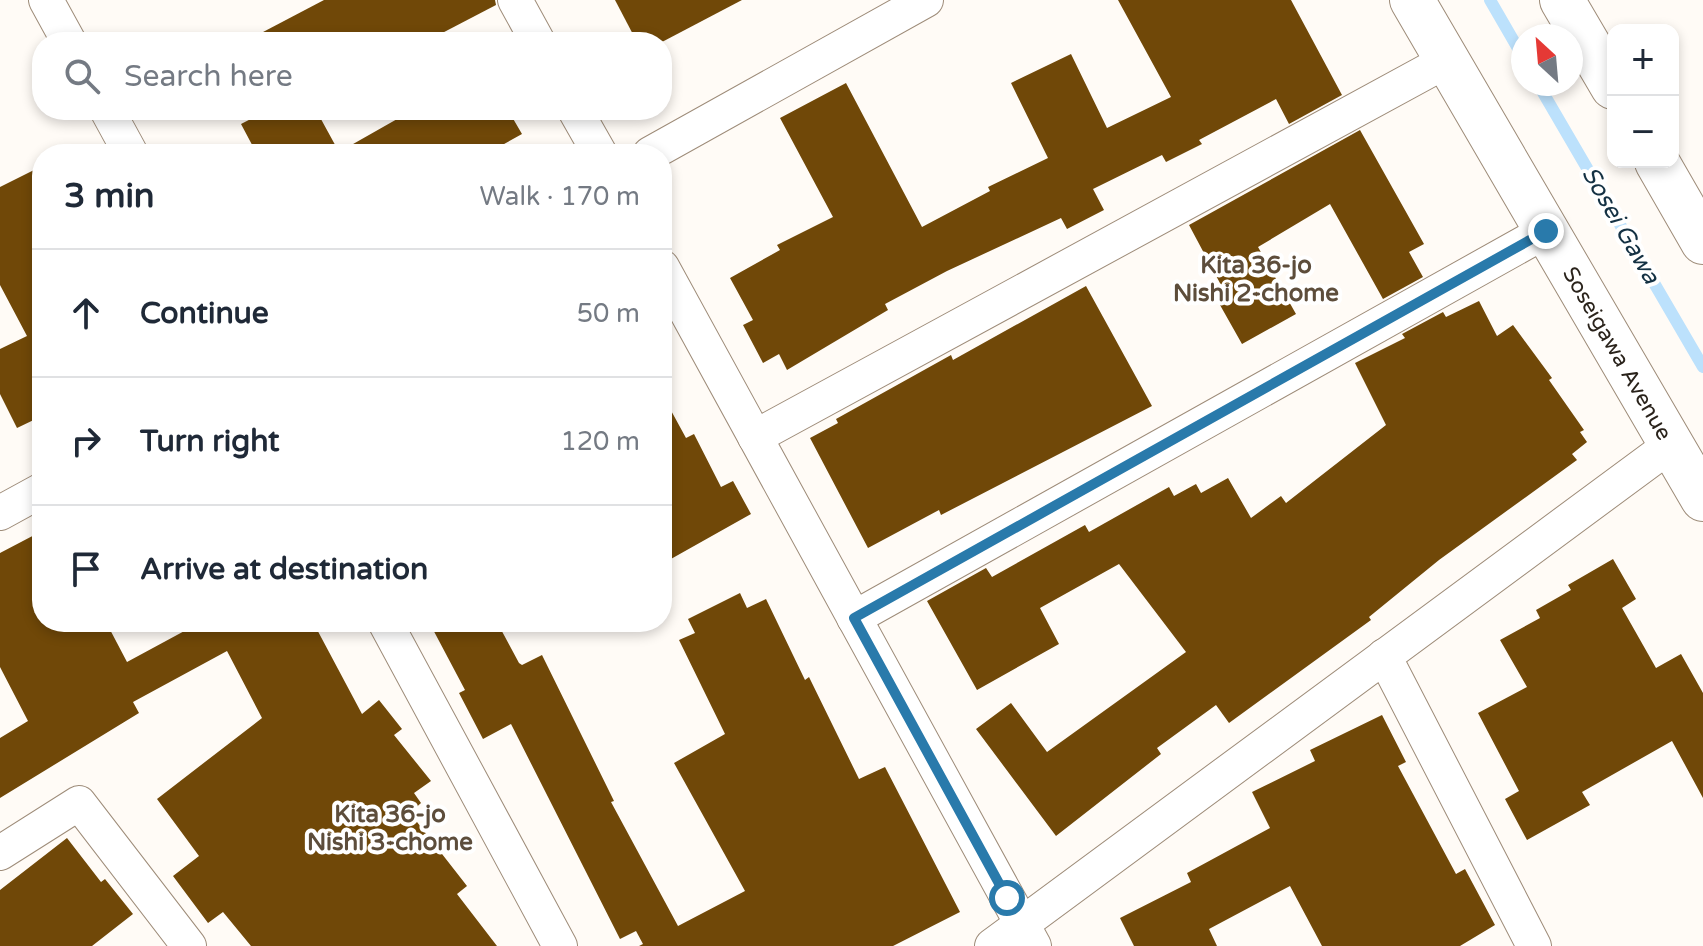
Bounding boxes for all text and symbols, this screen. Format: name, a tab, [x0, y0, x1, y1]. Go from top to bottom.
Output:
north arrow	[1511, 24, 1583, 96]
map controls	[1607, 24, 1679, 168]
button: +	[1607, 24, 1679, 96]
search box	[32, 32, 672, 120]
icon: search	[60, 54, 104, 98]
text: Search here	[124, 58, 293, 95]
button: −	[1607, 96, 1679, 168]
water label: Sosei Gawa	[1575, 161, 1666, 289]
text: 3 min	[64, 176, 155, 217]
text: Walk · 170 m	[480, 181, 640, 212]
route end	[1528, 213, 1564, 249]
district label: Kita 36-jo Nishi 2-chome	[1173, 251, 1339, 308]
street label: Soseigawa Avenue	[1557, 262, 1677, 445]
icon: ahead	[64, 291, 108, 335]
text: Continue	[140, 295, 269, 332]
text: 50 m	[577, 298, 640, 329]
icon: right	[64, 419, 108, 463]
text: Turn right	[140, 423, 280, 460]
text: 120 m	[560, 426, 640, 457]
icon: arrive	[64, 547, 108, 591]
text: Arrive at destination	[140, 551, 428, 588]
district label: Kita 36-jo Nishi 3-chome	[307, 800, 473, 857]
route start	[989, 880, 1025, 916]

